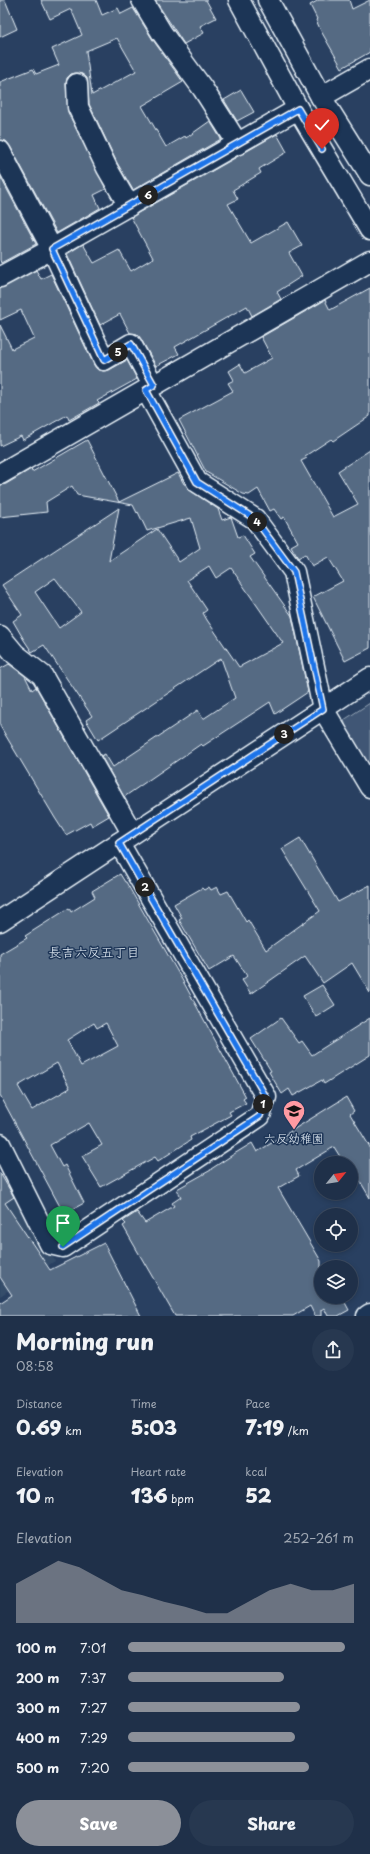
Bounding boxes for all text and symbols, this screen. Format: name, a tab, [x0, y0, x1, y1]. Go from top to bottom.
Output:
pin	[305, 108, 339, 149]
icon: check	[311, 114, 333, 136]
pin: 6	[138, 185, 158, 205]
text: 6	[144, 186, 152, 203]
pin: 5	[108, 342, 128, 362]
text: 5	[114, 343, 122, 360]
pin: 4	[247, 512, 267, 532]
text: 4	[253, 513, 261, 530]
pin: 3	[274, 724, 294, 744]
text: 3	[280, 725, 288, 742]
pin: 2	[135, 877, 155, 897]
text: 2	[141, 878, 149, 895]
district label: 長吉六反五丁目	[48, 942, 140, 961]
pin: 1	[253, 1094, 273, 1114]
text: 1	[260, 1095, 266, 1112]
school or university icon: 六反幼稚園	[281, 1098, 307, 1131]
place label: 六反幼稚園	[264, 1129, 324, 1147]
north arrow	[314, 1156, 358, 1200]
map controls	[314, 1156, 358, 1304]
pin	[46, 1206, 80, 1247]
button: locate	[314, 1208, 358, 1252]
icon: arrive	[52, 1212, 74, 1234]
button: layers	[314, 1260, 358, 1304]
text: Morning run	[16, 1324, 154, 1357]
button: share	[312, 1329, 354, 1371]
text: 08:58	[16, 1356, 54, 1375]
text: Distance	[16, 1395, 62, 1412]
text: Time	[131, 1395, 157, 1412]
text: Pace	[245, 1395, 270, 1412]
text: 0.69	[16, 1412, 62, 1442]
text: 5:03	[131, 1412, 177, 1442]
text: 7:19	[245, 1412, 284, 1442]
text: km	[62, 1422, 82, 1439]
text: /km	[284, 1422, 309, 1439]
text: Elevation	[16, 1463, 63, 1480]
text: Heart rate	[131, 1463, 186, 1480]
text: kcal	[245, 1463, 267, 1480]
text: 10	[16, 1480, 41, 1510]
text: 136	[131, 1480, 168, 1510]
text: 52	[245, 1480, 271, 1510]
text: m	[41, 1490, 54, 1507]
text: bpm	[168, 1490, 194, 1507]
text: Elevation	[16, 1528, 72, 1547]
text: 252–261 m	[283, 1528, 354, 1547]
text: 100 m	[16, 1638, 57, 1657]
text: 7:01	[80, 1638, 106, 1657]
text: 200 m	[16, 1668, 60, 1687]
text: 7:37	[80, 1668, 106, 1687]
text: 300 m	[16, 1698, 60, 1717]
text: 7:27	[80, 1698, 107, 1717]
text: 400 m	[16, 1728, 60, 1747]
text: 7:29	[80, 1728, 107, 1747]
text: 500 m	[16, 1758, 59, 1777]
text: 7:20	[80, 1758, 109, 1777]
button: Save	[16, 1800, 181, 1846]
button: Share	[189, 1800, 354, 1846]

